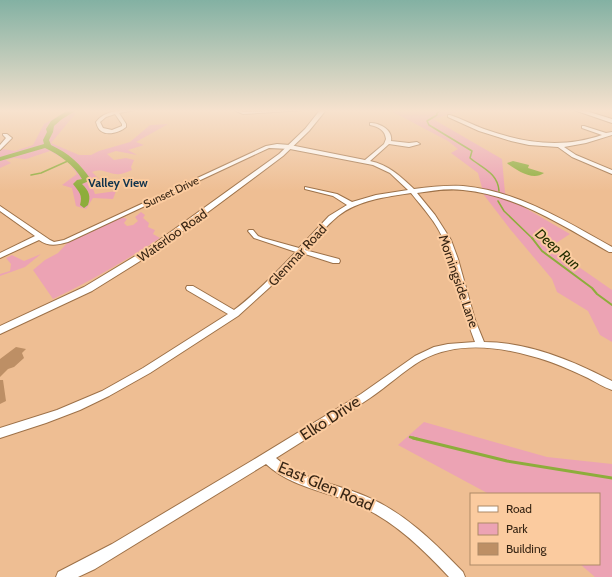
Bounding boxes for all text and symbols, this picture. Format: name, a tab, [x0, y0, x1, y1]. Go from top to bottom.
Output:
street label: Sunset Drive	[141, 173, 201, 211]
district label: Valley View	[88, 175, 148, 190]
street label: Waterloo Road	[134, 205, 210, 265]
street label: Glenmar Road	[264, 221, 330, 289]
water label: Deep Run	[532, 224, 584, 274]
street label: Morningside Lane	[436, 233, 482, 330]
street label: Elko Drive	[296, 392, 364, 444]
street label: East Glen Road	[275, 457, 377, 515]
legend	[470, 493, 600, 565]
text: Road	[506, 501, 532, 516]
text: Park	[506, 521, 528, 536]
text: Building	[506, 541, 548, 556]

